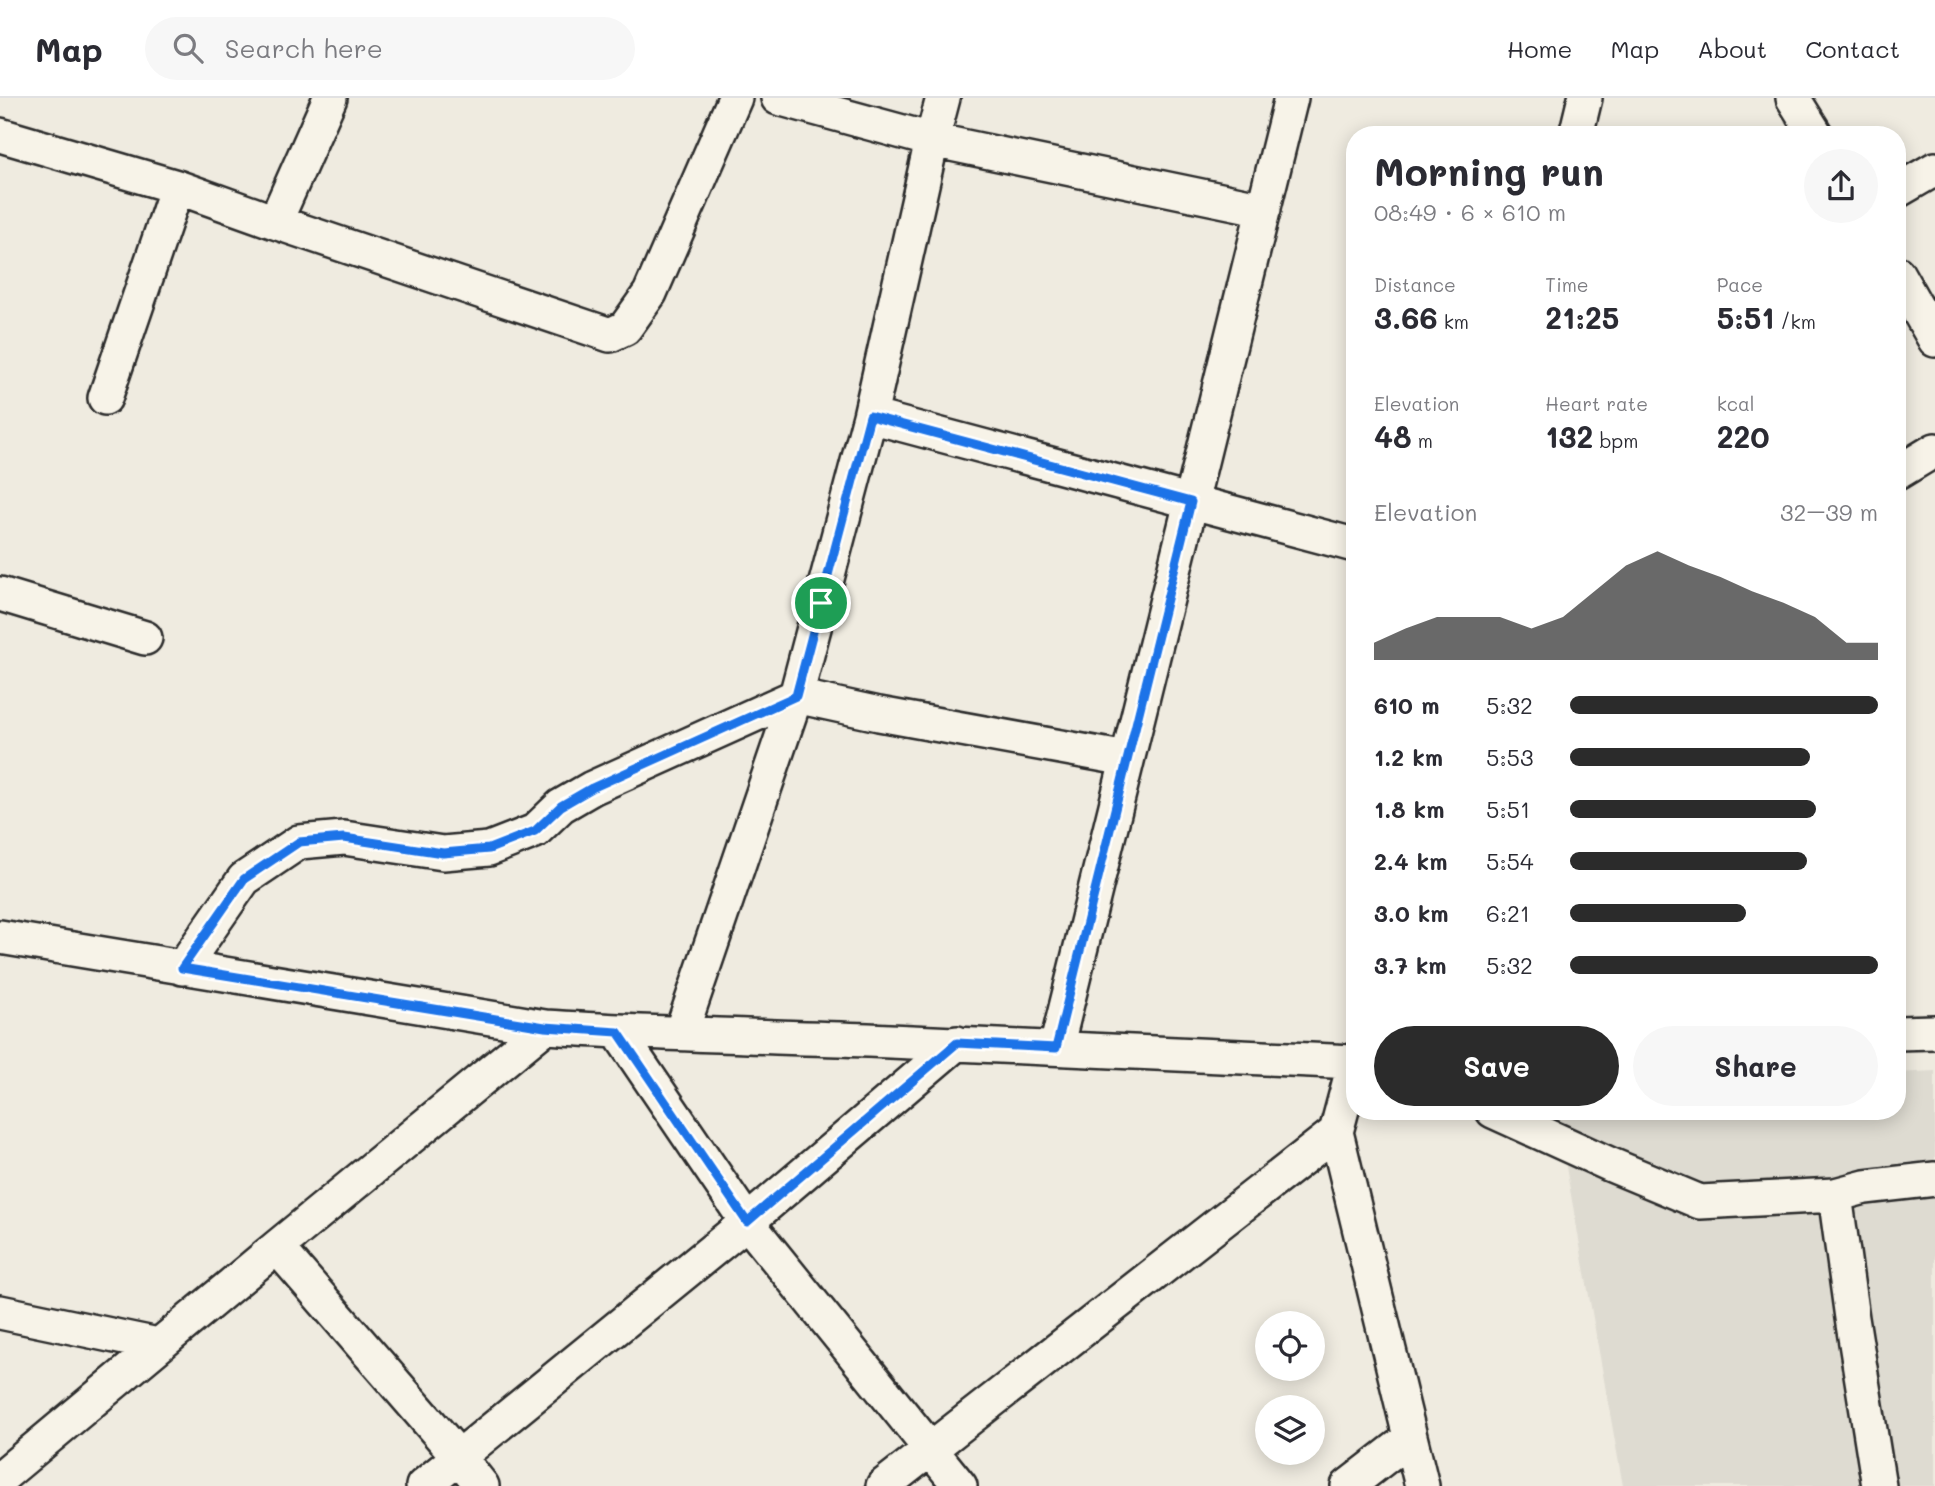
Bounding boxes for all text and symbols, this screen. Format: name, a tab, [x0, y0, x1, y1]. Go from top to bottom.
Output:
search box	[145, 17, 635, 80]
text: Map	[35, 27, 103, 70]
icon: search	[169, 29, 207, 67]
text: Search here	[225, 31, 383, 65]
text: Home	[1507, 33, 1572, 64]
text: Map	[1610, 33, 1659, 64]
text: About	[1697, 33, 1767, 64]
text: Contact	[1805, 33, 1900, 64]
text: Morning run	[1374, 146, 1604, 196]
button: share	[1804, 149, 1878, 223]
text: 08:49 · 6 × 610 m	[1374, 197, 1566, 227]
text: Distance	[1374, 272, 1456, 297]
text: Time	[1545, 272, 1589, 297]
text: Pace	[1717, 272, 1763, 297]
text: 3.66	[1374, 297, 1438, 337]
text: 21:25	[1545, 297, 1619, 337]
text: 5:51	[1717, 297, 1775, 337]
text: km	[1438, 309, 1469, 334]
text: /km	[1775, 309, 1816, 334]
text: Elevation	[1374, 391, 1459, 416]
text: Heart rate	[1545, 391, 1648, 416]
text: kcal	[1717, 391, 1755, 416]
text: 48	[1374, 416, 1412, 456]
text: 132	[1545, 416, 1593, 456]
text: 220	[1717, 416, 1770, 456]
text: m	[1412, 428, 1433, 453]
text: bpm	[1593, 428, 1638, 453]
text: Elevation	[1374, 497, 1477, 527]
text: 32–39 m	[1780, 497, 1878, 527]
pin	[791, 573, 851, 633]
icon: arrive	[802, 584, 840, 622]
text: 610 m	[1374, 690, 1439, 720]
text: 5:32	[1486, 690, 1533, 720]
text: 1.2 km	[1374, 742, 1443, 772]
text: 5:53	[1486, 742, 1533, 772]
text: 1.8 km	[1374, 794, 1444, 824]
text: 5:51	[1486, 794, 1530, 824]
text: 2.4 km	[1374, 846, 1447, 876]
text: 5:54	[1486, 846, 1533, 876]
text: 3.0 km	[1374, 898, 1449, 928]
text: 6:21	[1486, 898, 1530, 928]
text: 3.7 km	[1374, 950, 1447, 980]
text: 5:32	[1486, 950, 1533, 980]
button: Save	[1374, 1026, 1619, 1106]
button: Share	[1633, 1026, 1878, 1106]
map controls	[1255, 1311, 1325, 1465]
button: locate	[1255, 1311, 1325, 1381]
button: layers	[1255, 1395, 1325, 1465]

